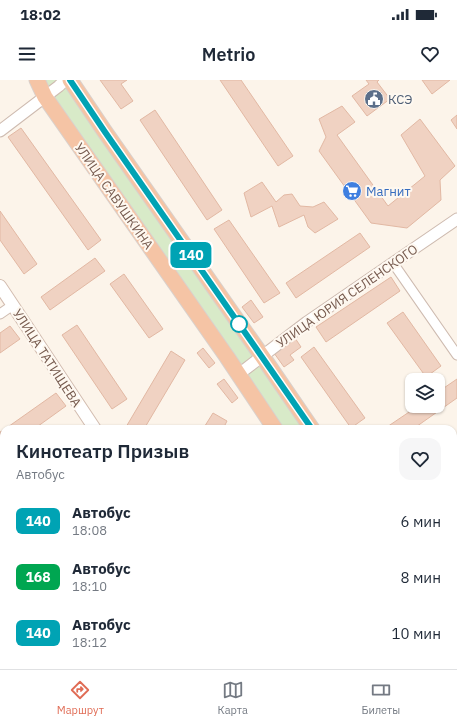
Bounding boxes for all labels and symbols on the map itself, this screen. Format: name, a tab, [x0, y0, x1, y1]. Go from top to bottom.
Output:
public building icon: КСЭ	[363, 88, 385, 110]
place label: КСЭ	[388, 91, 412, 108]
street label: УЛИЦА САВУШКИНА	[71, 139, 158, 253]
supermarket icon: Магнит	[341, 180, 363, 202]
place label: Магнит	[366, 183, 411, 200]
street label: УЛИЦА ЮРИЯ СЕЛЕНСКОГО	[273, 241, 421, 351]
line badge: 140	[168, 242, 214, 268]
street label: УЛИЦА ТАТИЩЕВА	[9, 306, 86, 411]
unlabelled marker	[230, 315, 248, 333]

